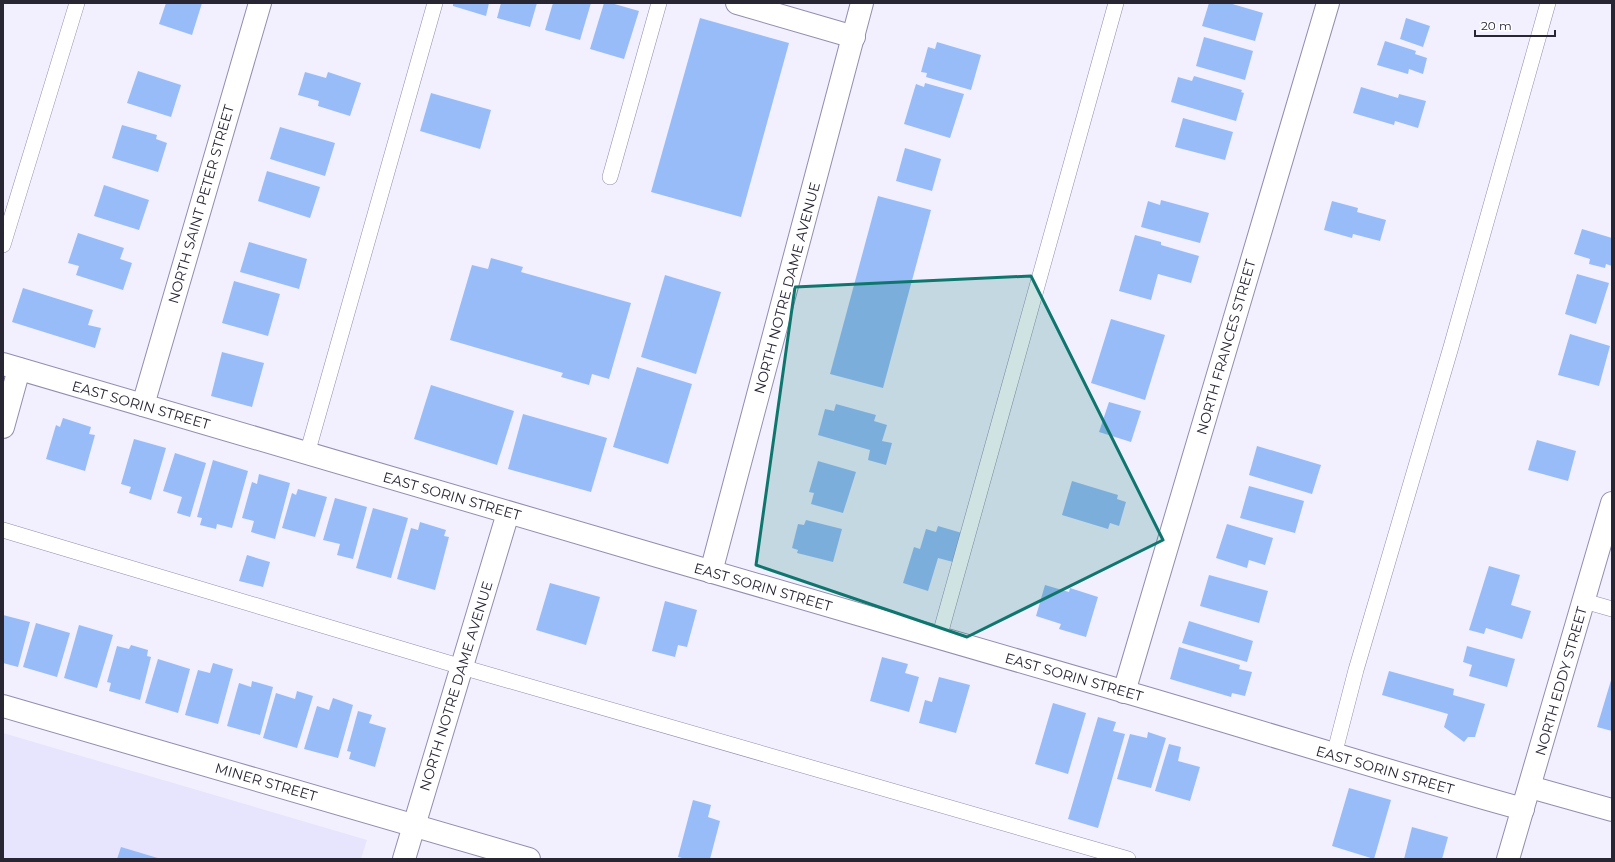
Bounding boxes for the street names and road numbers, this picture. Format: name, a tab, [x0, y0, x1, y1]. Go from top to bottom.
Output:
street label: NORTH SAINT PETER STREET	[164, 102, 238, 306]
street label: NORTH NOTRE DAME AVENUE	[750, 180, 824, 396]
street label: NORTH FRANCES STREET	[1192, 257, 1260, 437]
street label: EAST SORIN STREET	[70, 377, 212, 433]
street label: EAST SORIN STREET	[381, 468, 523, 524]
street label: EAST SORIN STREET	[692, 559, 834, 615]
street label: NORTH NOTRE DAME AVENUE	[415, 579, 497, 793]
street label: NORTH EDDY STREET	[1531, 604, 1591, 758]
street label: EAST SORIN STREET	[1003, 649, 1145, 705]
street label: EAST SORIN STREET	[1314, 742, 1456, 798]
street label: MINER STREET	[213, 759, 319, 805]

